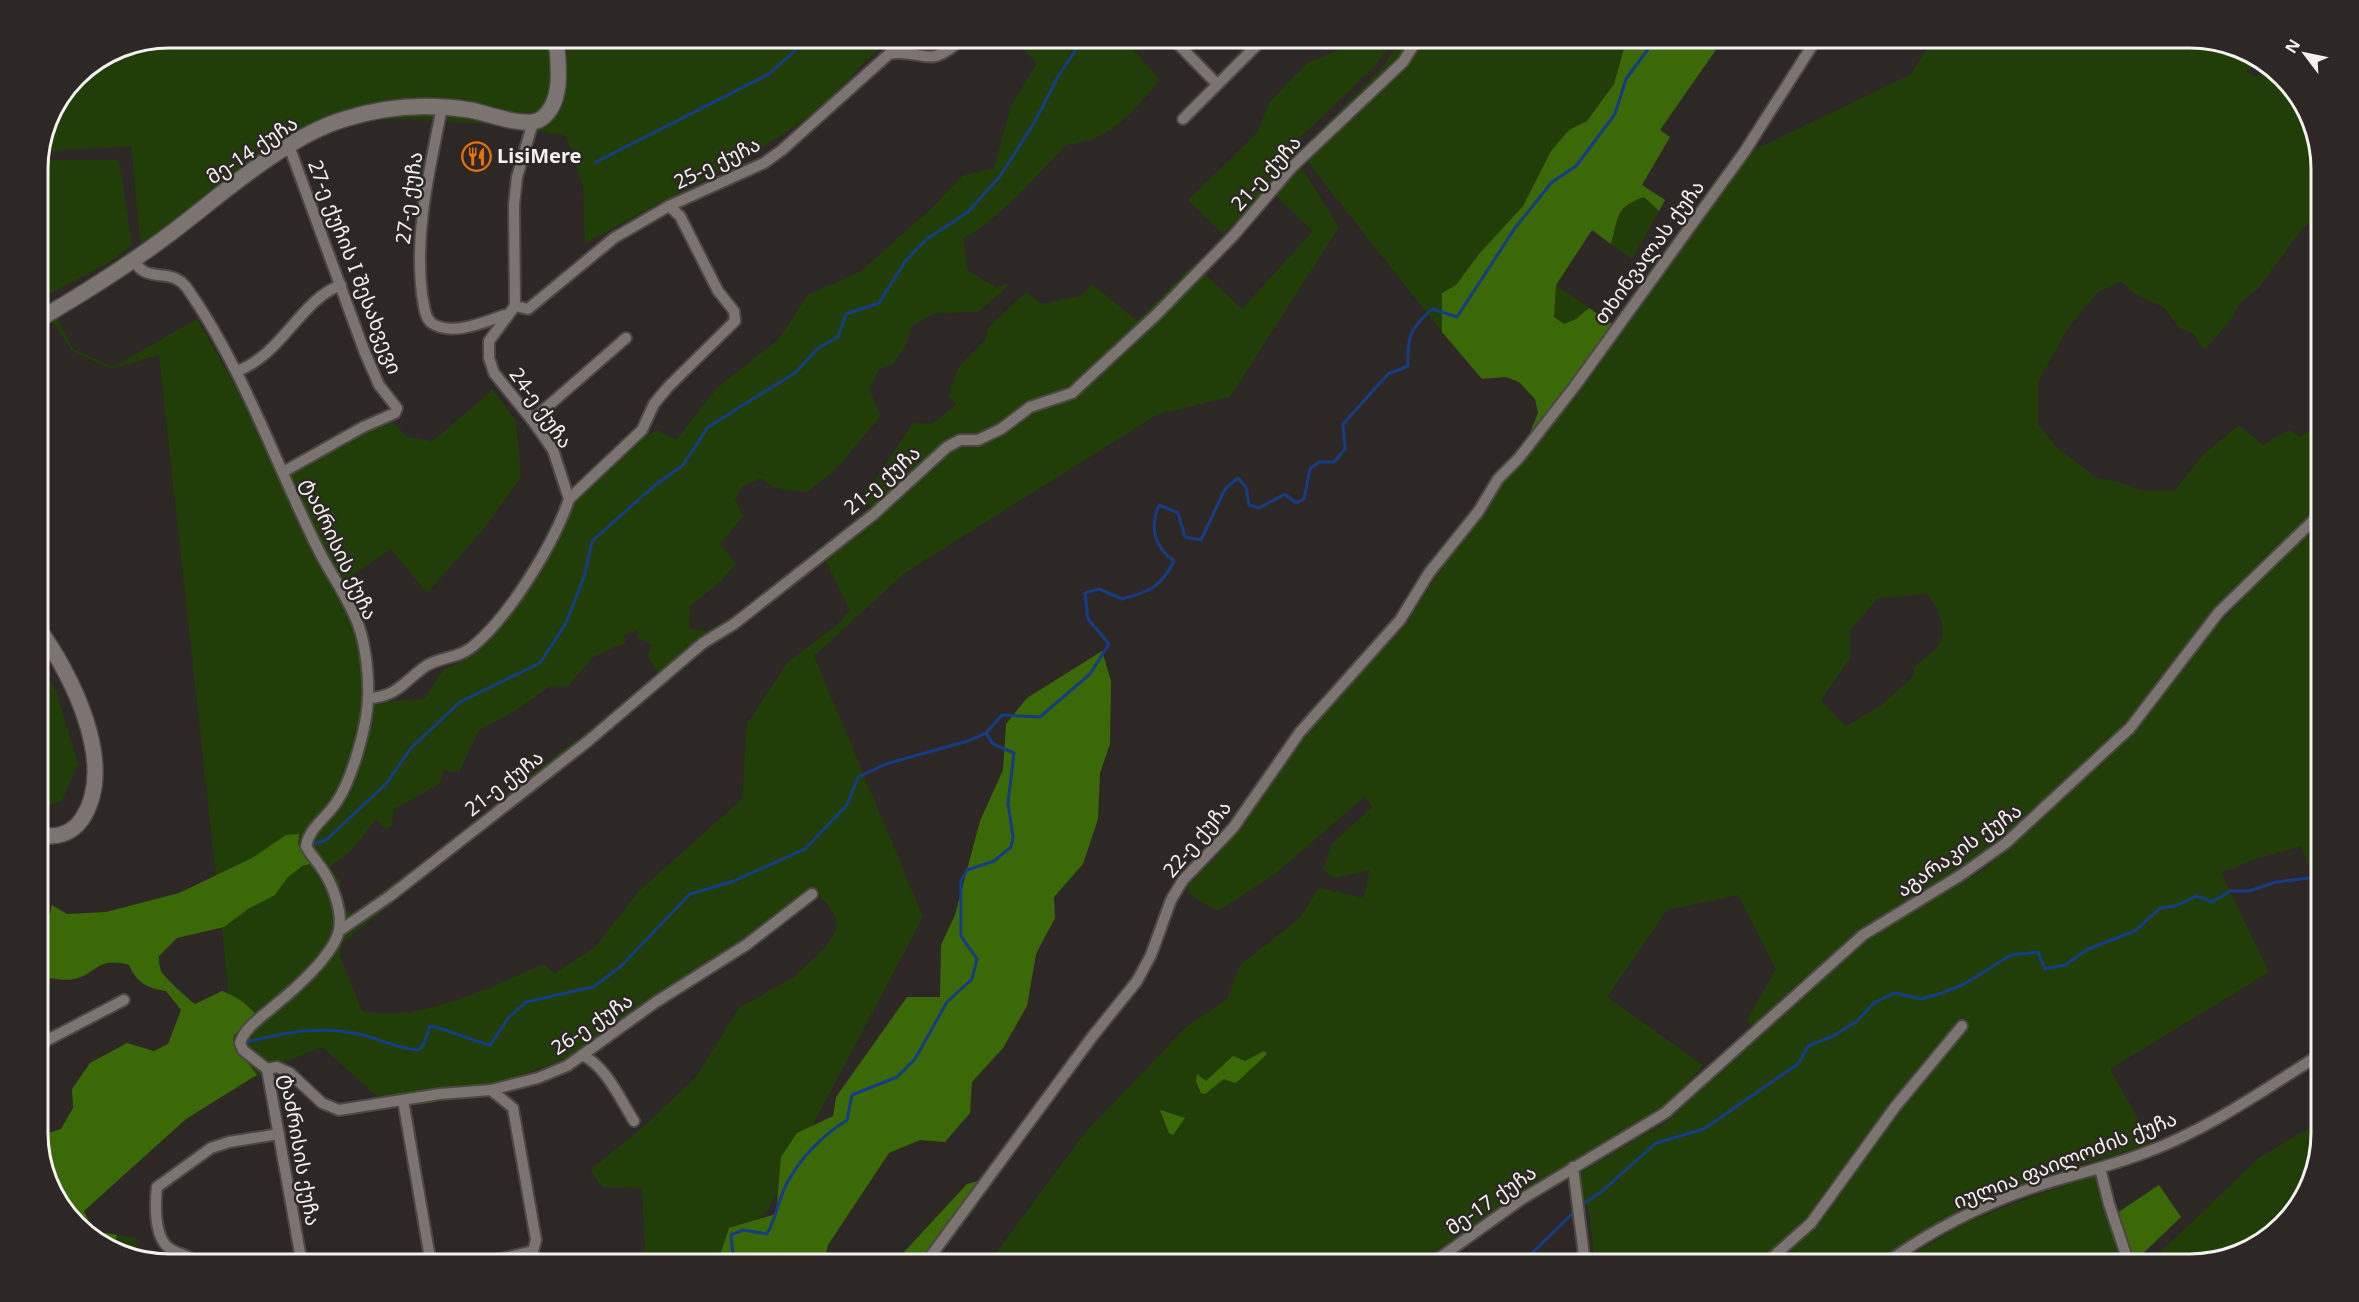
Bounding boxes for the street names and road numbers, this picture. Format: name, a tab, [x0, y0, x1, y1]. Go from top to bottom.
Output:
street label: მე-14 ქუჩა	[201, 109, 303, 190]
street label: 21-ე ქუჩა	[1224, 129, 1307, 216]
street label: 25-ე ქუჩა	[669, 130, 764, 195]
street label: 27-ე ქუჩა	[389, 150, 428, 246]
street label: 27-ე ქუჩის I შესახვევი	[302, 156, 409, 378]
street label: თხინვალას ქუჩა	[1587, 174, 1710, 329]
street label: 24-ე ქუჩა	[504, 362, 579, 454]
street label: 21-ე ქუჩა	[838, 439, 926, 520]
street label: ტაძრისის ქუჩა	[295, 473, 384, 624]
street label: 21-ე ქუჩა	[459, 743, 549, 822]
street label: 22-ე ქუჩა	[1156, 794, 1237, 883]
street label: აგარაკის ქუჩა	[1891, 796, 2027, 903]
street label: 26-ე ქუჩა	[546, 986, 638, 1061]
street label: ტაძრისის ქუჩა	[274, 1072, 327, 1228]
street label: იულია ფაილოძის ქუჩა	[1949, 1104, 2181, 1215]
street label: მე-17 ქუჩა	[1440, 1159, 1541, 1241]

